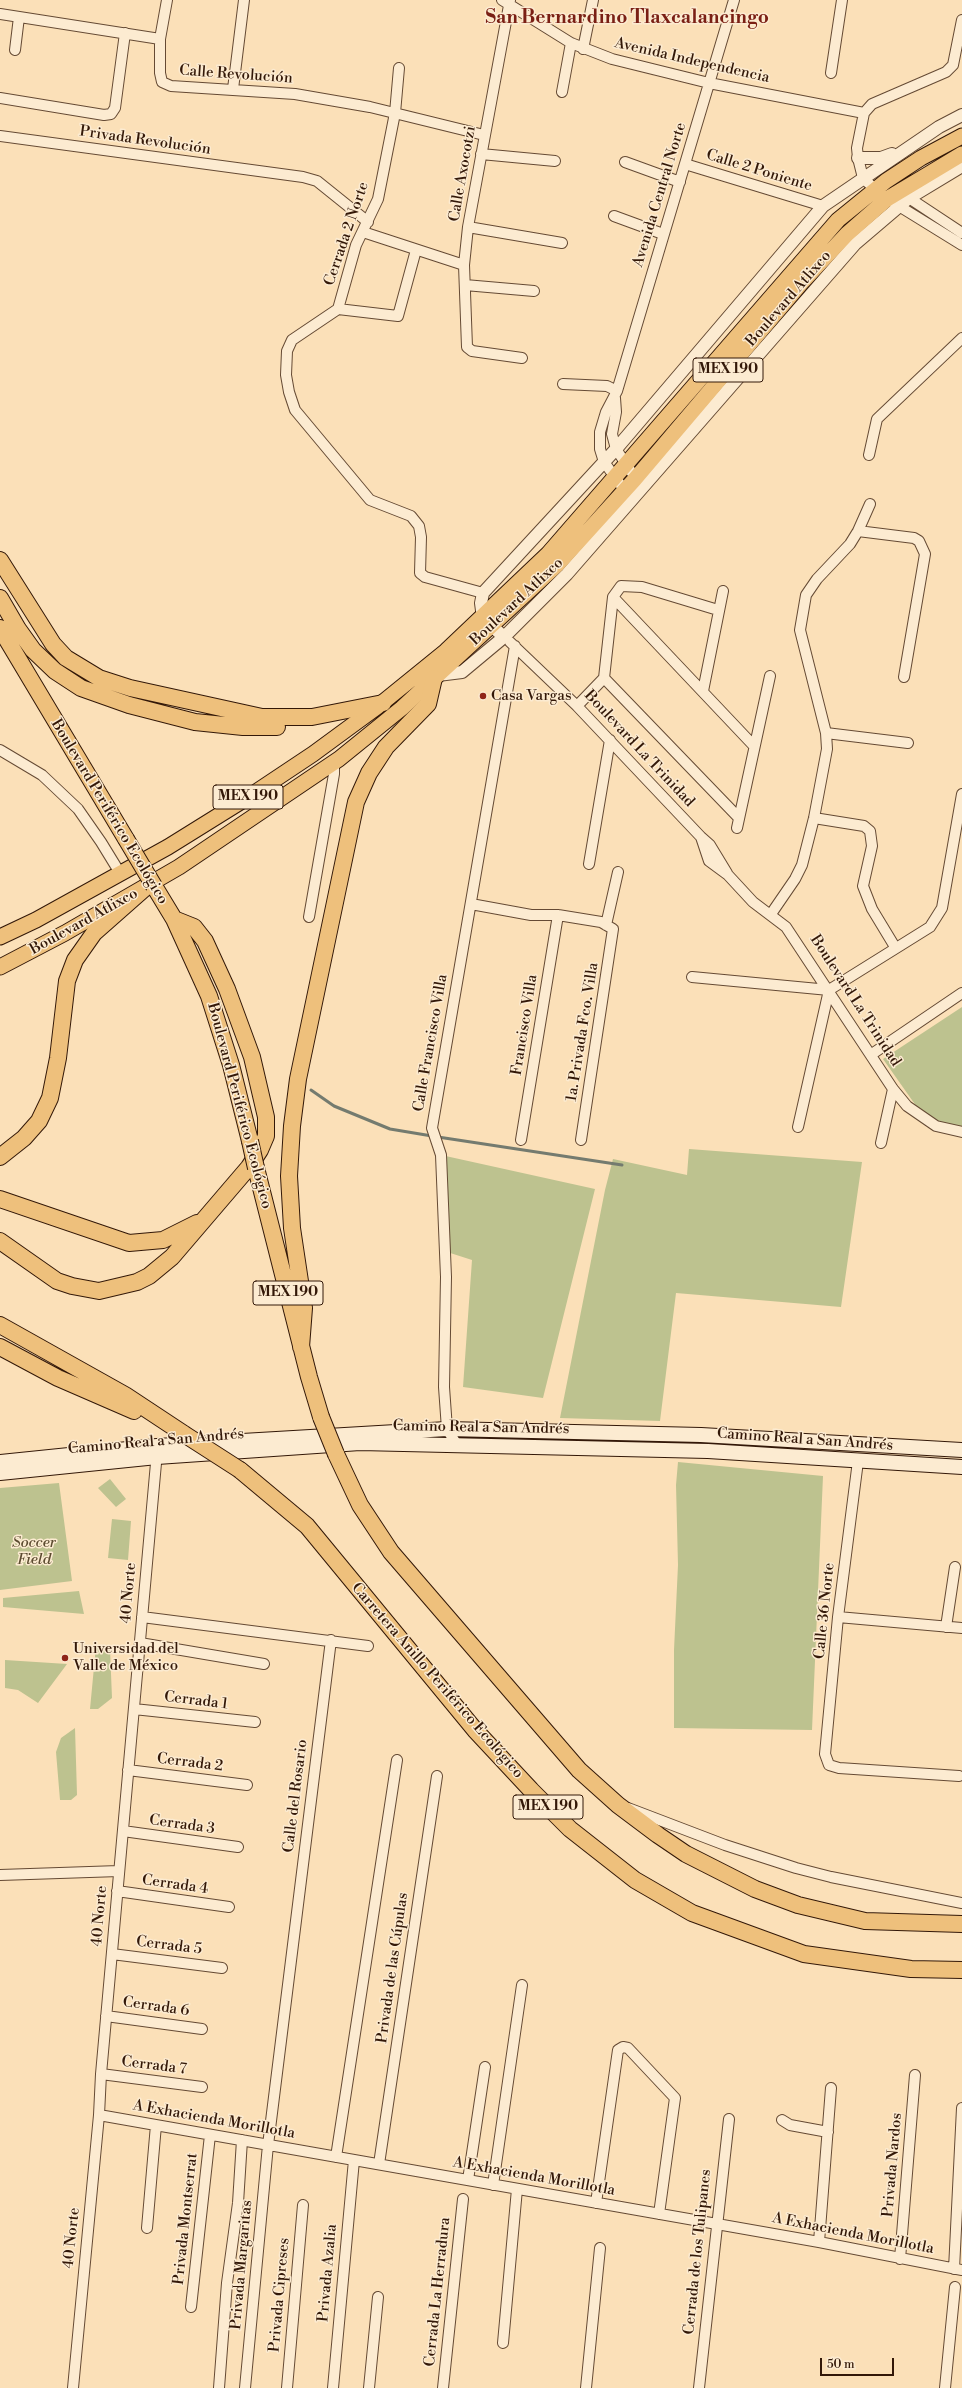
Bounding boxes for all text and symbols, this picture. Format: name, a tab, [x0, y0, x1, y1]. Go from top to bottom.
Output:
district label: San Bernardino Tlaxcalancingo	[485, 7, 769, 29]
street label: Avenida Independencia	[613, 34, 771, 88]
street label: Calle Revolución	[179, 62, 293, 88]
street label: Avenida Central Norte	[629, 121, 691, 269]
street label: Privada Revolución	[78, 123, 212, 159]
street label: Calle Axocotzi	[446, 125, 480, 223]
street label: Calle 2 Poniente	[704, 146, 814, 196]
street label: Cerrada 2 Norte	[321, 180, 373, 288]
street label: Boulevard Atlixco	[743, 247, 835, 351]
road number: MEX 190	[693, 358, 763, 382]
street label: Boulevard Atlixco	[467, 554, 567, 650]
place label: Casa Vargas	[491, 687, 571, 705]
street label: Boulevard La Trinidad	[580, 687, 698, 811]
marker: Casa Vargas	[478, 691, 488, 701]
street label: Boulevard Periférico Ecológico	[47, 716, 171, 908]
road number: MEX 190	[213, 785, 283, 809]
street label: Boulevard Atlixco	[27, 885, 141, 959]
street label: Boulevard La Trinidad	[806, 932, 904, 1070]
street label: 1a. Privada Fco. Villa	[563, 961, 603, 1103]
street label: Calle Francisco Villa	[410, 973, 452, 1113]
street label: Francisco Villa	[508, 973, 542, 1077]
street label: Boulevard Periférico Ecológico	[203, 1001, 275, 1211]
road number: MEX 190	[253, 1281, 323, 1305]
street label: Camino Real a San Andrés	[393, 1417, 569, 1439]
street label: Camino Real a San Andrés	[67, 1425, 245, 1459]
street label: Camino Real a San Andrés	[716, 1425, 894, 1455]
park label: Soccer Field	[12, 1534, 56, 1569]
street label: 40 Norte	[117, 1562, 141, 1624]
street label: Calle 36 Norte	[811, 1562, 839, 1660]
street label: Carretera Anillo Periférico Ecológico	[347, 1580, 527, 1782]
place label: Universidad del Valle de México	[73, 1640, 179, 1675]
marker: Universidad del Valle de México	[60, 1653, 70, 1663]
street label: Cerrada 1	[163, 1688, 229, 1714]
street label: Calle del Rosario	[280, 1738, 312, 1854]
street label: Cerrada 2	[156, 1750, 224, 1776]
road number: MEX 190	[513, 1795, 583, 1819]
street label: Cerrada 3	[148, 1811, 216, 1839]
street label: Cerrada 4	[141, 1871, 209, 1899]
street label: 40 Norte	[88, 1885, 112, 1947]
street label: Privada de las Cúpulas	[374, 1892, 412, 2044]
street label: Cerrada 5	[135, 1933, 203, 1959]
street label: Cerrada 6	[122, 1993, 190, 2021]
street label: Cerrada 7	[120, 2053, 188, 2079]
street label: A Exhacienda Morillotla	[132, 2097, 296, 2143]
street label: Privada Nardos	[879, 2112, 907, 2218]
street label: Privada Montserrat	[170, 2152, 202, 2286]
street label: A Exhacienda Morillotla	[452, 2154, 616, 2200]
street label: Cerrada de los Tulipanes	[680, 2168, 716, 2336]
street label: Privada Margaritas	[227, 2199, 257, 2331]
street label: 40 Norte	[60, 2207, 84, 2269]
street label: A Exhacienda Morillotla	[771, 2209, 935, 2259]
street label: Cerrada La Herradura	[421, 2217, 455, 2367]
street label: Privada Azalia	[315, 2223, 341, 2323]
street label: Privada Cipreses	[266, 2237, 294, 2353]
scale bar	[822, 2350, 896, 2376]
text: 50 m	[827, 2357, 855, 2372]

